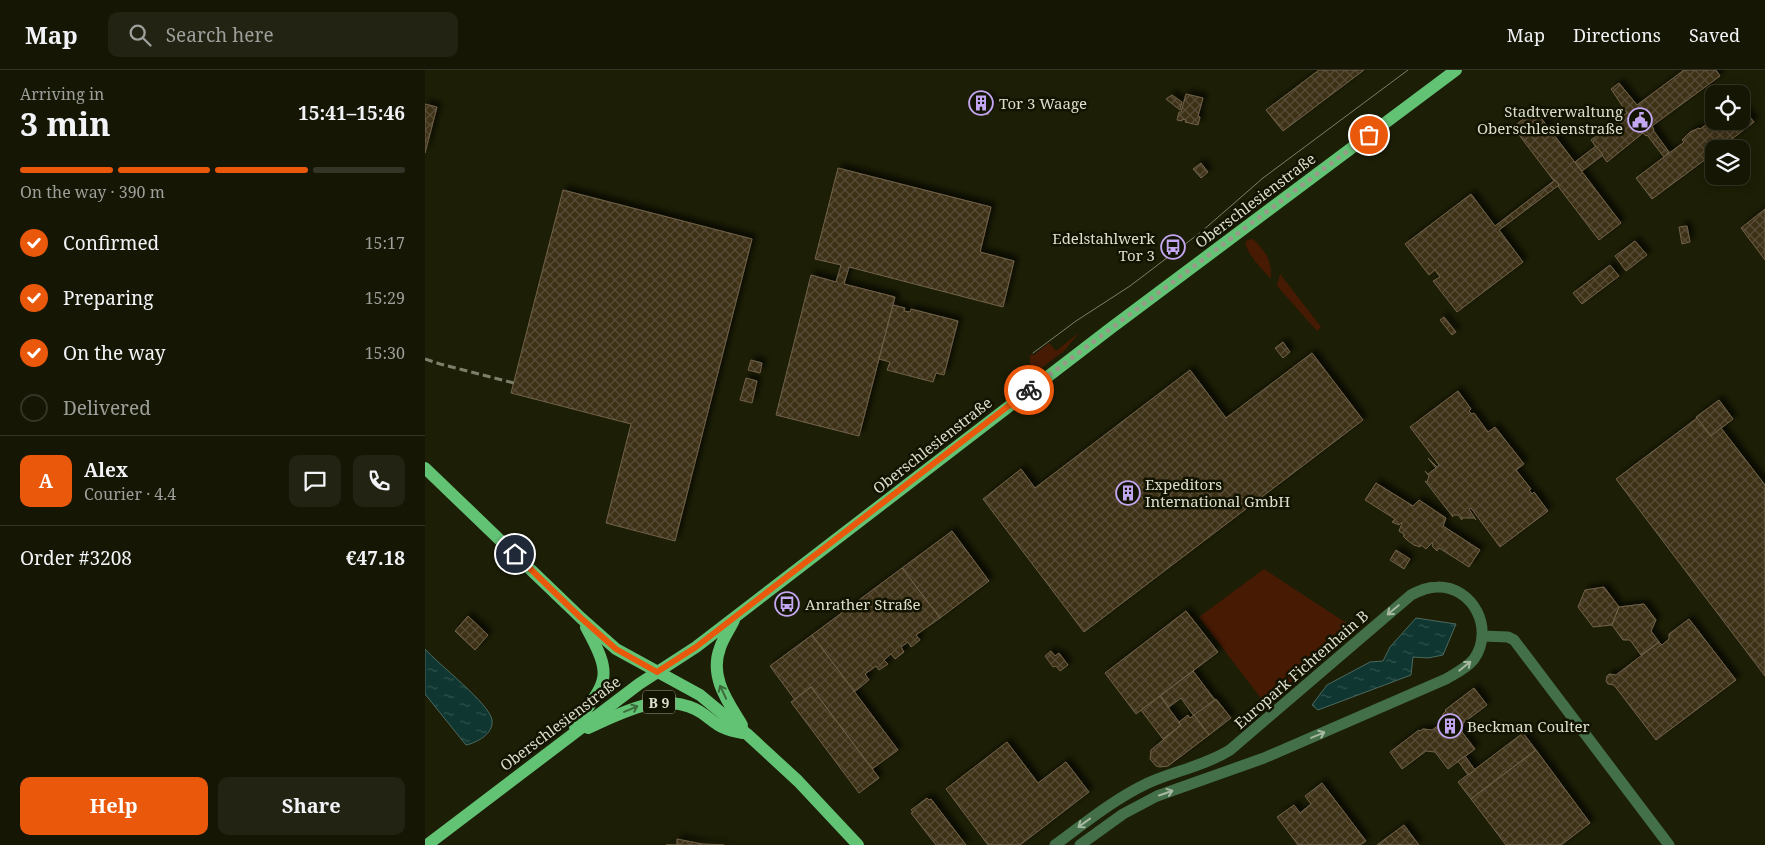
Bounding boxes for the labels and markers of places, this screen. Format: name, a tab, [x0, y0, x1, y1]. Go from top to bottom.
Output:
building icon: Tor 3 Waage	[968, 90, 994, 116]
place label: Tor 3 Waage	[999, 93, 1087, 113]
place label: Stadtverwaltung Oberschlesienstraße	[1477, 101, 1623, 138]
public building icon: Stadtverwaltung Oberschlesienstraße	[1627, 107, 1653, 133]
pin	[1348, 114, 1390, 156]
place label: Edelstahlwerk Tor 3	[1052, 228, 1155, 265]
bus stop icon: Edelstahlwerk Tor 3	[1160, 234, 1186, 260]
place label: Expeditors International GmbH	[1145, 474, 1290, 511]
building icon: Expeditors International GmbH	[1115, 480, 1141, 506]
pin	[494, 533, 536, 575]
bus stop icon: Anrather Straße	[774, 591, 800, 617]
place label: Anrather Straße	[805, 594, 921, 614]
building icon: Beckman Coulter	[1437, 713, 1463, 739]
place label: Beckman Coulter	[1467, 716, 1590, 736]

